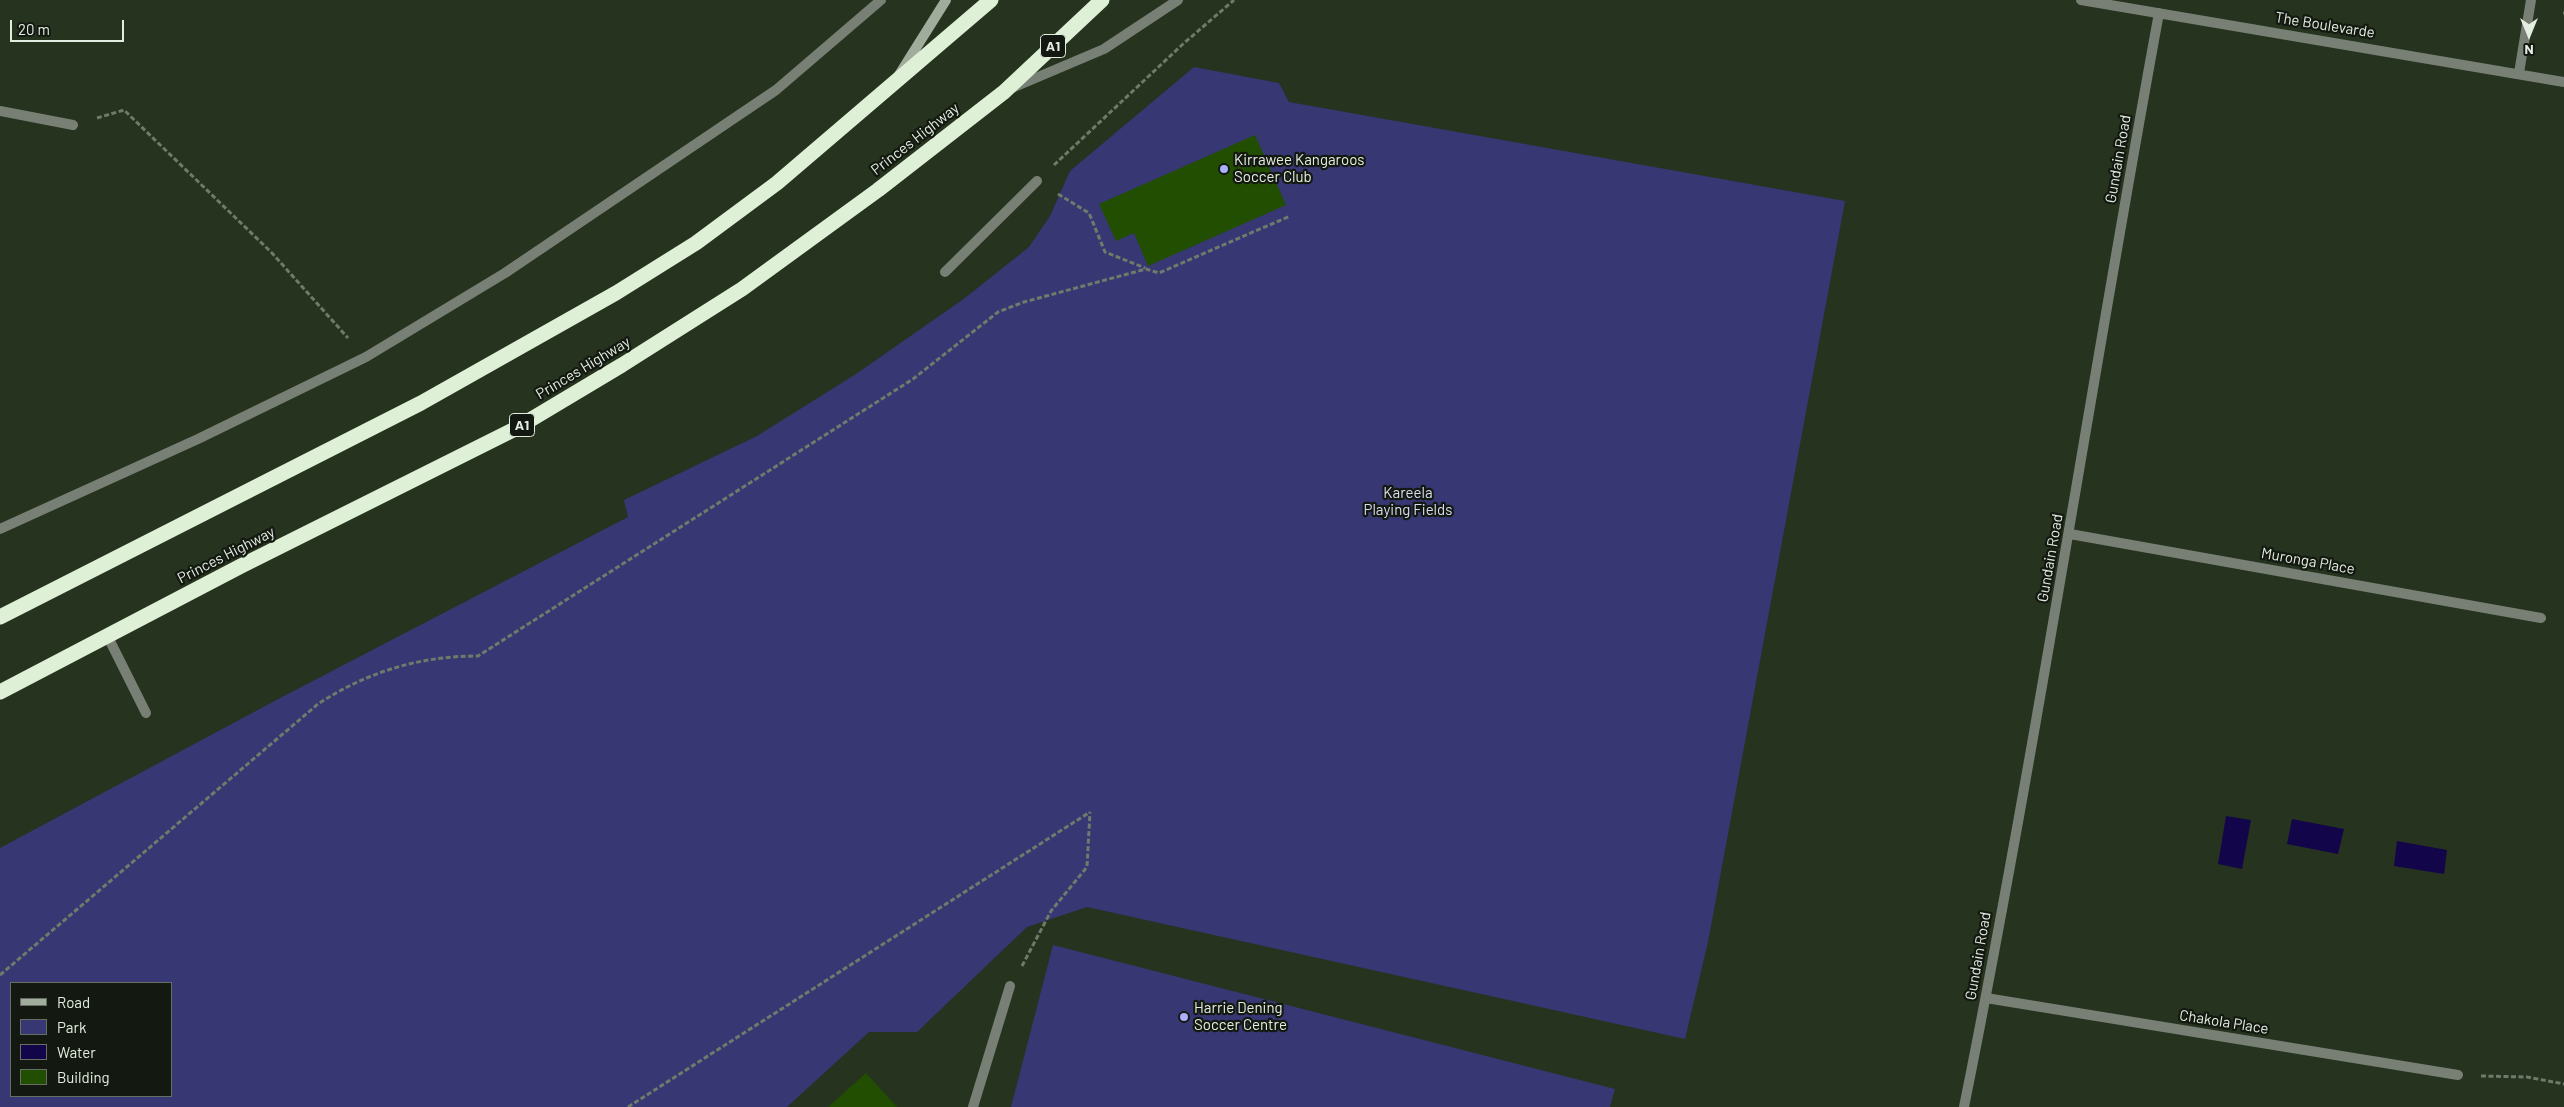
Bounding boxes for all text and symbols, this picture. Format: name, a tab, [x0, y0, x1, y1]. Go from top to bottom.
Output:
street label: The Boulevarde	[2274, 8, 2376, 42]
scale bar	[12, 10, 126, 42]
north arrow	[2504, 10, 2554, 60]
text: 20 m	[18, 20, 50, 38]
road number: A1	[1040, 34, 1066, 58]
text: N	[2524, 42, 2534, 59]
street label: Princes Highway	[867, 99, 963, 179]
street label: Gundain Road	[2101, 114, 2135, 204]
place label: Kirrawee Kangaroos Soccer Club	[1234, 151, 1365, 186]
marker: Kirrawee Kangaroos Soccer Club	[1218, 163, 1230, 175]
street label: Princes Highway	[533, 333, 633, 403]
road number: A1	[510, 414, 534, 436]
park label: Kareela Playing Fields	[1364, 484, 1452, 519]
street label: Gundain Road	[2033, 513, 2067, 603]
street label: Princes Highway	[174, 523, 278, 587]
street label: Muronga Place	[2260, 544, 2356, 578]
street label: Gundain Road	[1961, 911, 1995, 1001]
legend	[10, 982, 172, 1097]
text: Road	[57, 993, 90, 1011]
place label: Harrie Dening Soccer Centre	[1194, 999, 1287, 1034]
street label: Chakola Place	[2178, 1006, 2270, 1038]
marker: Harrie Dening Soccer Centre	[1178, 1011, 1190, 1023]
text: Park	[57, 1018, 86, 1036]
text: Water	[57, 1043, 96, 1061]
text: Building	[57, 1068, 110, 1086]

